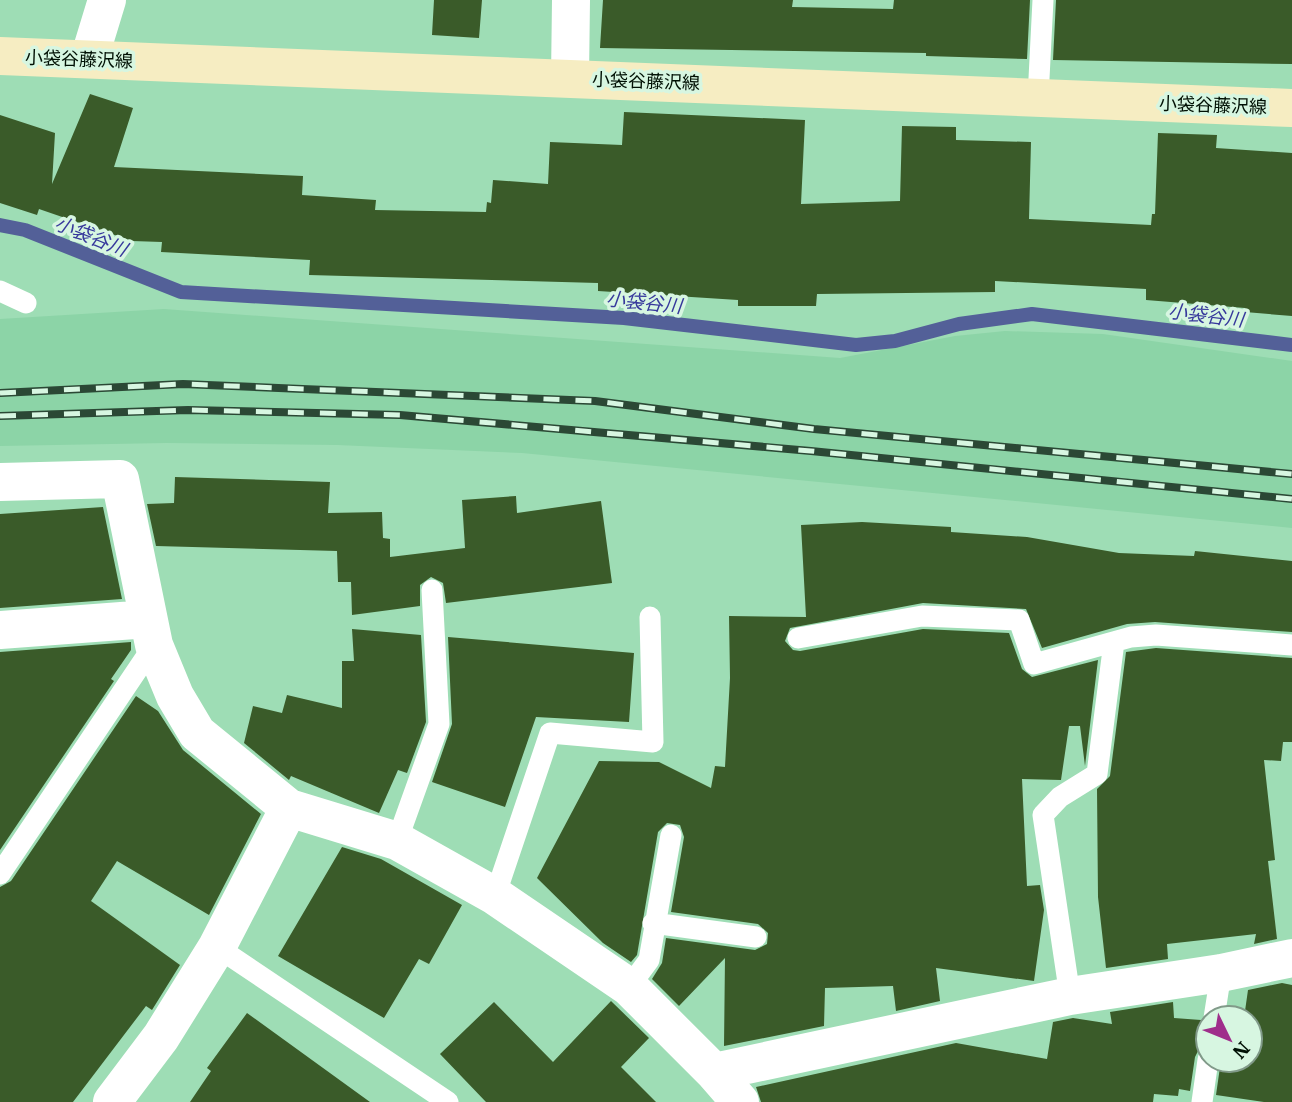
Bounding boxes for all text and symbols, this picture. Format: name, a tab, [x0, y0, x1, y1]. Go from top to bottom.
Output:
street label: 小袋谷藤沢線	[25, 46, 133, 72]
street label: 小袋谷藤沢線	[592, 68, 700, 94]
street label: 小袋谷藤沢線	[1159, 92, 1267, 118]
water label: 小袋谷川	[51, 211, 133, 262]
water label: 小袋谷川	[605, 286, 685, 318]
water label: 小袋谷川	[1167, 298, 1247, 332]
north arrow	[1194, 1004, 1264, 1074]
text: N	[1228, 1037, 1255, 1064]

